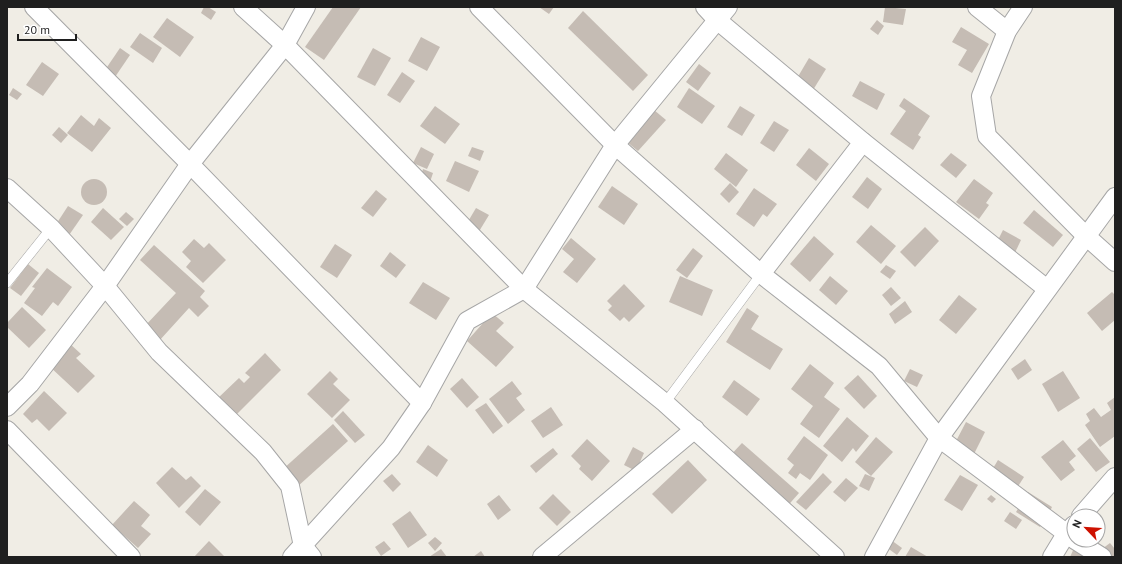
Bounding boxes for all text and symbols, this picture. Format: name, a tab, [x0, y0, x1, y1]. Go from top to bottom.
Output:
scale bar	[18, 16, 76, 42]
text: 20 m	[24, 22, 50, 37]
north arrow	[1066, 508, 1106, 548]
text: N	[1069, 518, 1085, 530]

